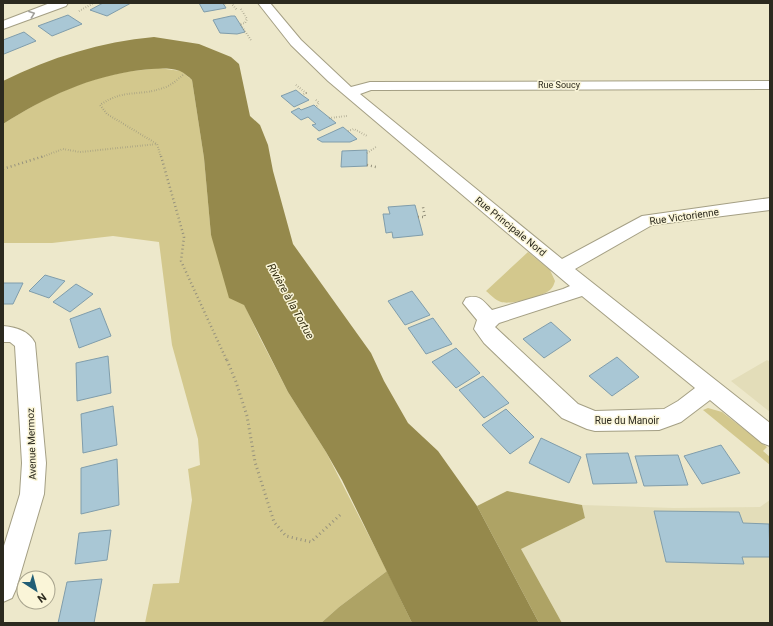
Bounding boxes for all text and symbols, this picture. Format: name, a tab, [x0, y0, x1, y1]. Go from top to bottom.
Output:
one-way arrow	[29, 10, 36, 18]
street label: Rue Soucy	[538, 80, 581, 90]
street label: Rue Principale Nord	[473, 194, 548, 258]
street label: Rue Victorienne	[649, 206, 719, 227]
water label: Rivière à la Tortue	[264, 261, 317, 342]
street label: Avenue Mermoz	[25, 408, 38, 480]
street label: Rue du Manoir	[595, 415, 660, 426]
north arrow	[16, 570, 56, 610]
text: N	[34, 590, 49, 605]

